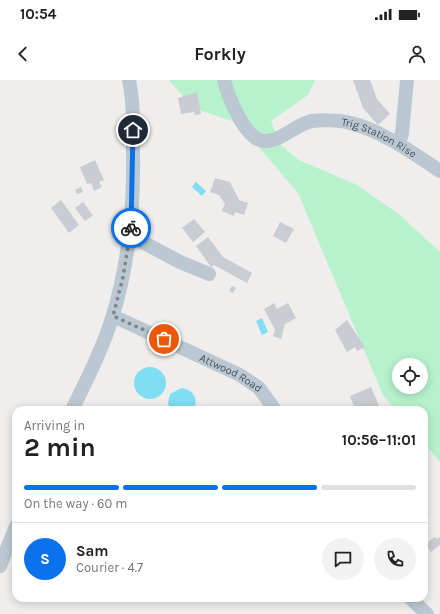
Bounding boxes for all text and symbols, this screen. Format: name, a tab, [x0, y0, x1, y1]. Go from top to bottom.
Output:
text: 10:54	[20, 5, 57, 23]
icon: back	[12, 43, 34, 65]
text: Forkly	[194, 43, 246, 65]
icon: person	[406, 43, 428, 65]
pin	[116, 113, 150, 147]
street label: Trig Station Rise	[340, 115, 419, 161]
icon: home	[122, 119, 144, 141]
courier	[111, 208, 151, 248]
icon: bike	[120, 217, 142, 239]
pin	[147, 322, 181, 356]
icon: bag	[153, 328, 175, 350]
street label: Attwood Road	[198, 351, 264, 395]
map controls	[392, 358, 428, 394]
button: locate	[392, 358, 428, 394]
text: Arriving in	[24, 418, 85, 433]
text: 10:56–11:01	[342, 431, 416, 449]
text: 2 min	[24, 432, 96, 463]
text: On the way · 60 m	[24, 496, 127, 511]
button: chat	[322, 538, 364, 580]
button: phone	[374, 538, 416, 580]
text: Sam	[76, 542, 109, 560]
text: S	[40, 550, 50, 568]
text: Courier · 4.7	[76, 560, 143, 575]

